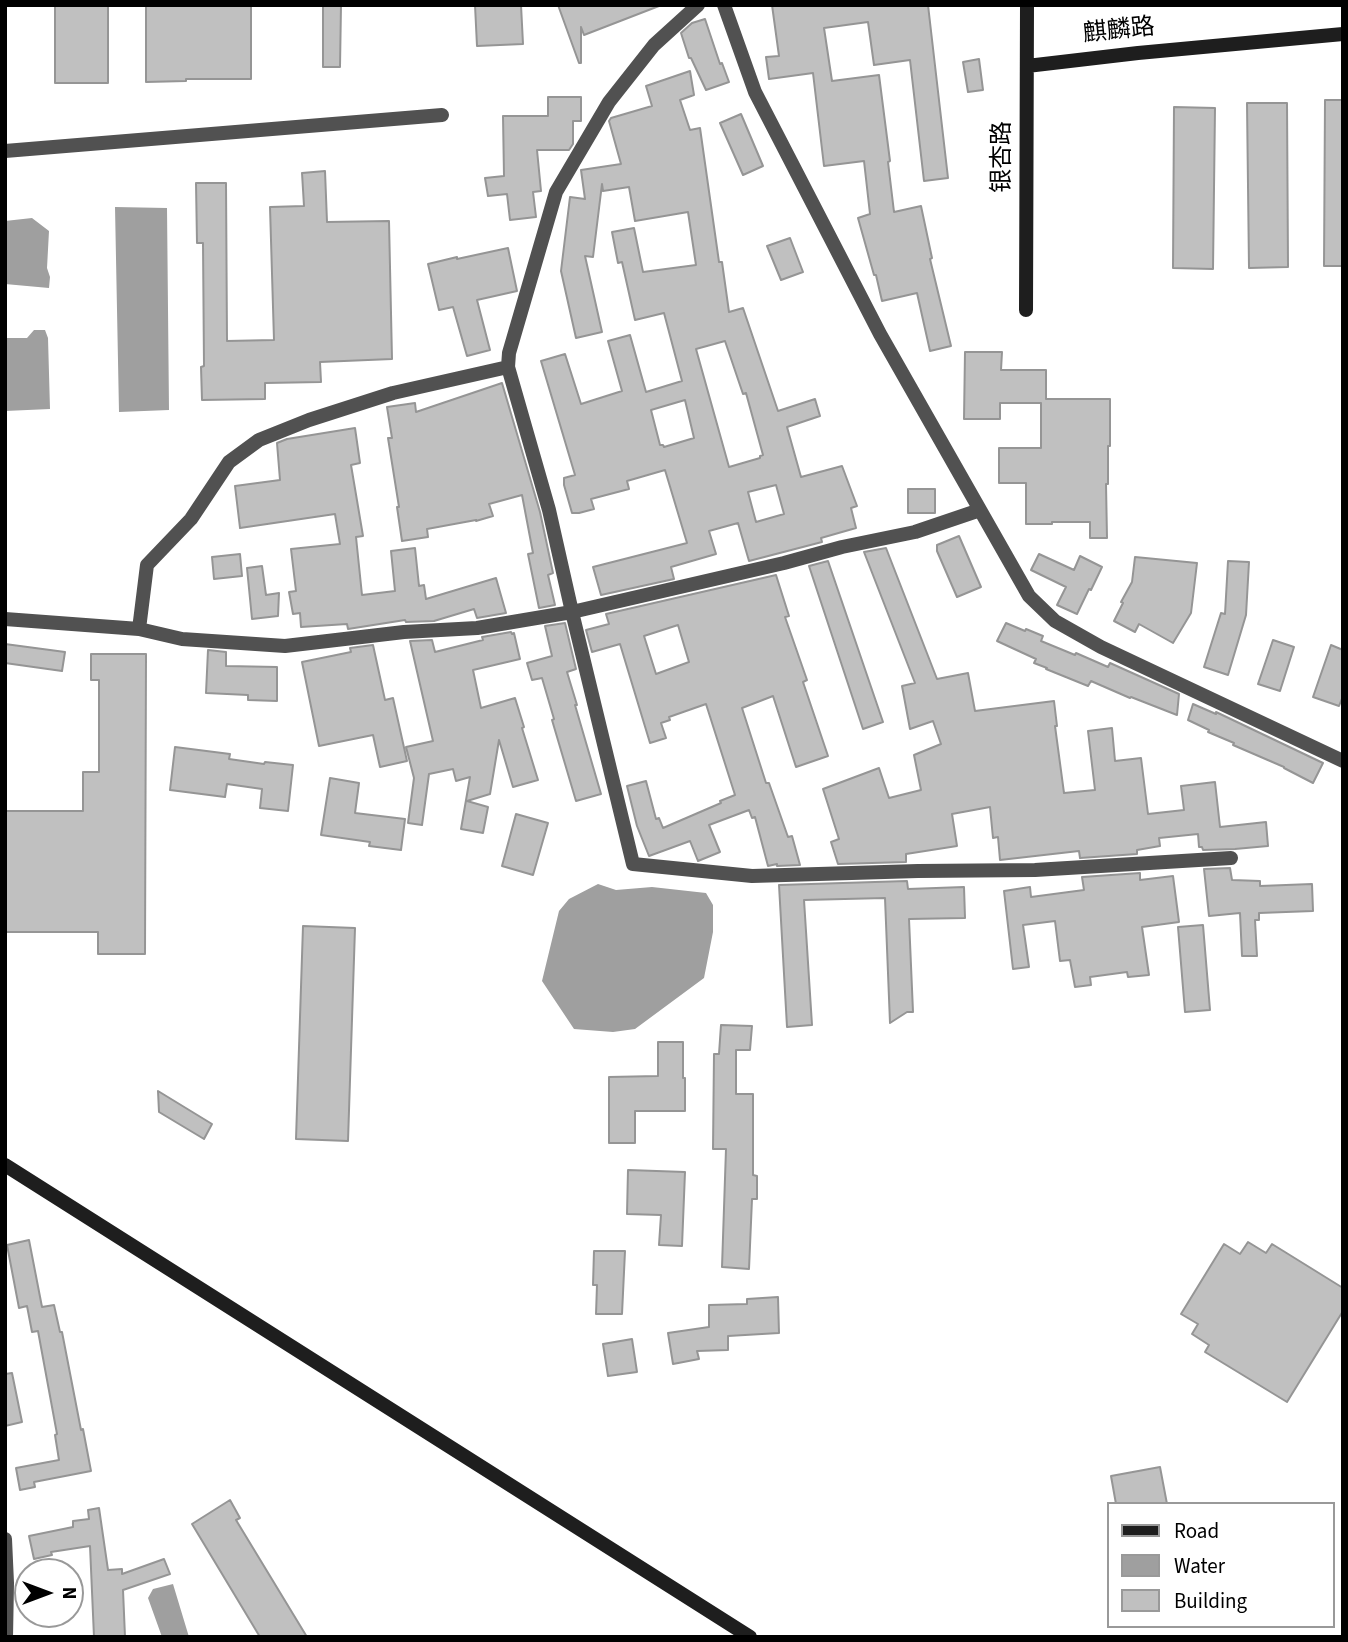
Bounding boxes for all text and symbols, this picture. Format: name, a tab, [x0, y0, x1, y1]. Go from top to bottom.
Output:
street label: 麒麟路	[1082, 14, 1156, 50]
street label: 银杏路	[990, 121, 1018, 193]
legend	[1106, 1502, 1334, 1628]
text: Road	[1174, 1516, 1219, 1546]
text: Water	[1174, 1551, 1225, 1581]
north arrow	[14, 1558, 84, 1628]
text: Building	[1174, 1586, 1247, 1616]
text: N	[55, 1587, 82, 1599]

